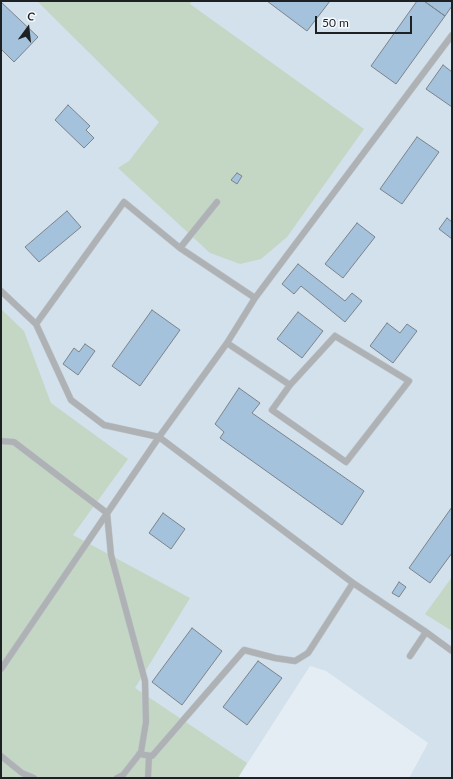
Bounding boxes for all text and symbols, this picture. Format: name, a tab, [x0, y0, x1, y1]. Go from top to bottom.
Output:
north arrow	[8, 8, 48, 48]
scale bar	[317, 8, 414, 34]
text: С	[26, 9, 36, 23]
text: 50 m	[322, 15, 349, 30]

